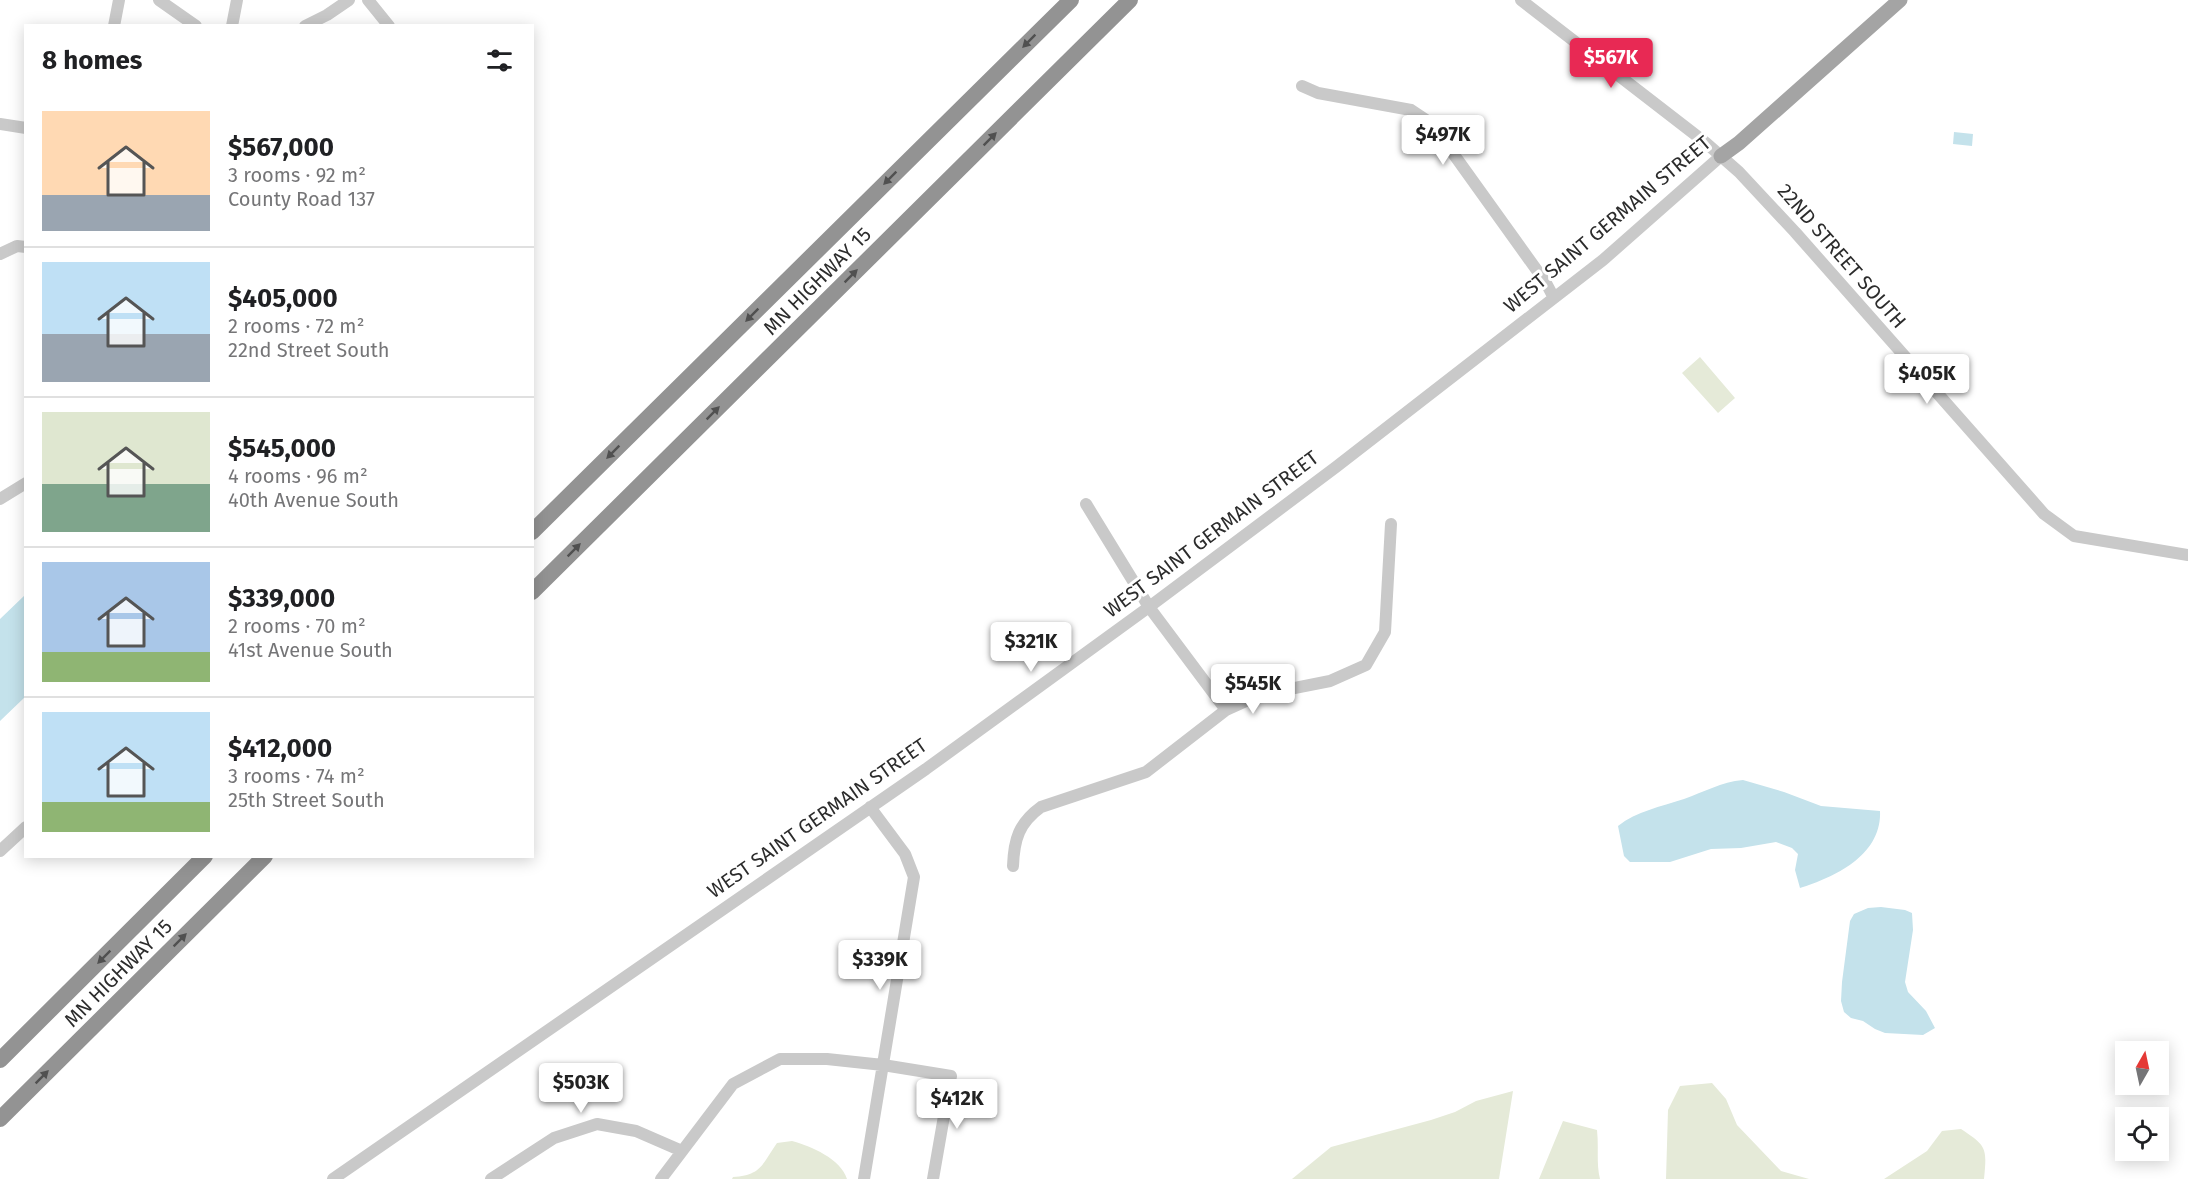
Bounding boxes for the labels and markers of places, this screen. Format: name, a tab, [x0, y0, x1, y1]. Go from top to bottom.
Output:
pin: $567K	[1569, 38, 1653, 89]
pin: $497K	[1401, 115, 1485, 166]
pin: $405K	[1885, 354, 1969, 405]
pin: $321K	[989, 622, 1073, 673]
pin: $545K	[1211, 664, 1295, 715]
pin: $339K	[838, 940, 922, 991]
pin: $503K	[539, 1063, 623, 1114]
pin: $412K	[915, 1079, 999, 1130]

